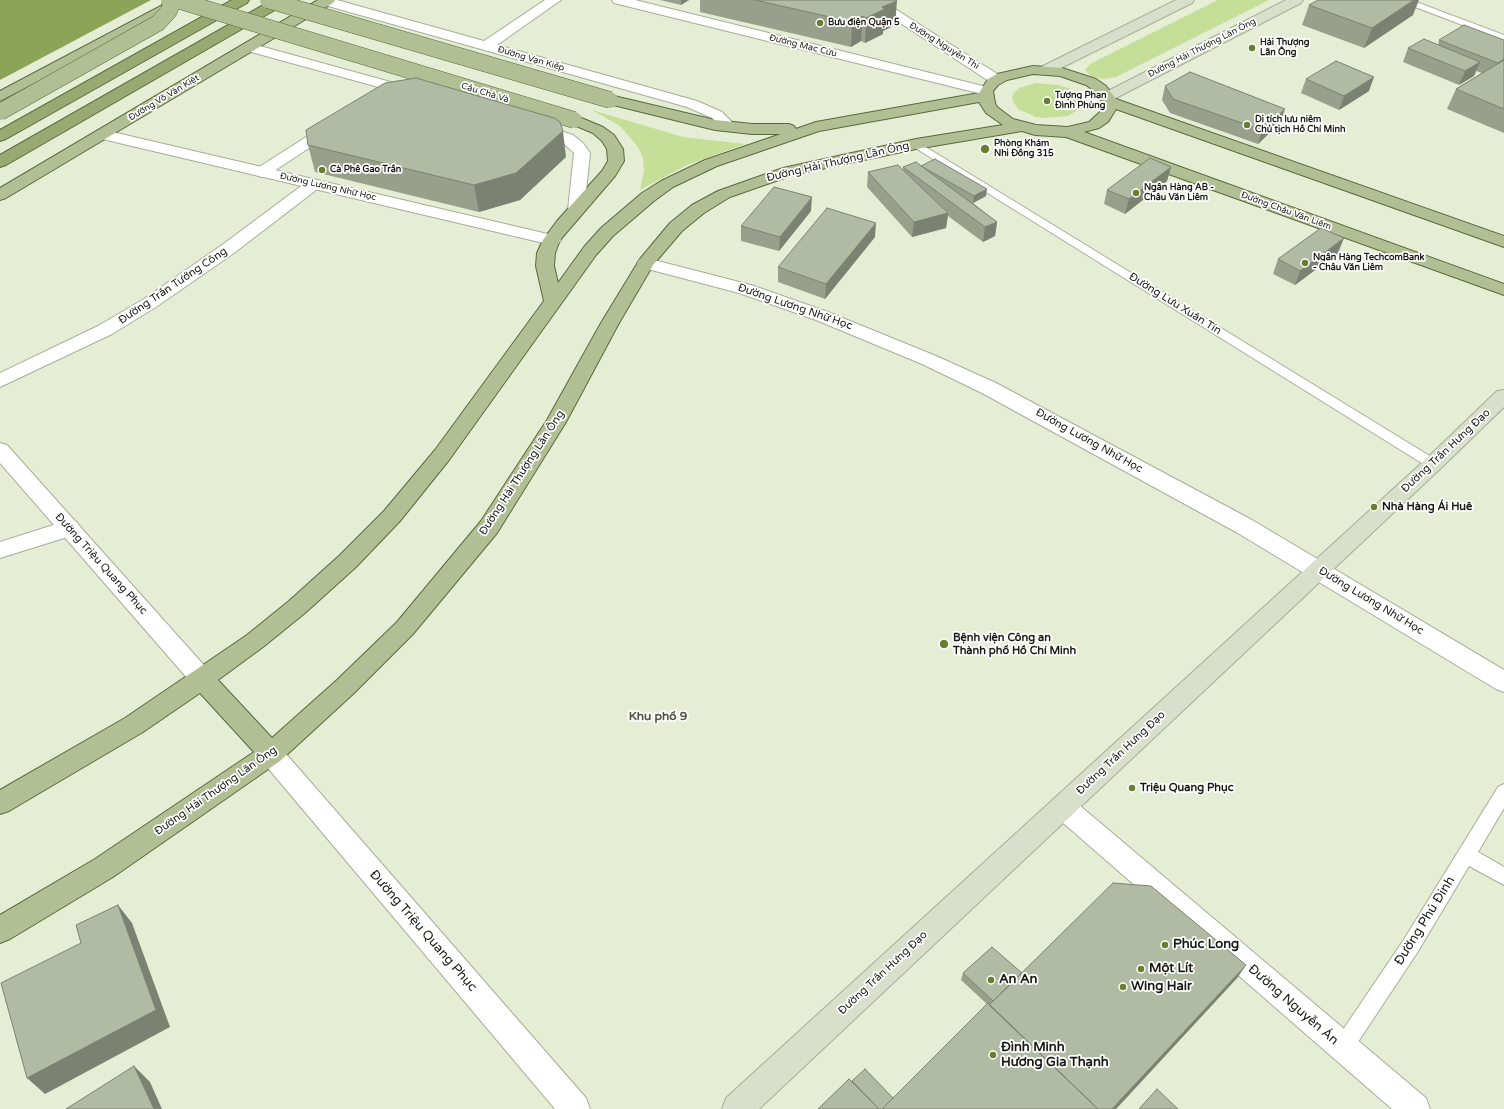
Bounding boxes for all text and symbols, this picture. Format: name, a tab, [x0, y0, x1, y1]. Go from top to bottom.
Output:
street label: Đường Hải Thượng Lãn Ông	[1146, 16, 1258, 80]
marker: Bưu điện Quận 5	[815, 18, 825, 28]
place label: Bưu điện Quận 5	[828, 18, 900, 28]
street label: Đường Nguyễn Thi	[907, 20, 981, 72]
street label: Đường Mạc Cửu	[768, 32, 838, 60]
place label: Hải Thượng Lãn Ông	[1260, 38, 1310, 59]
marker: Hải Thượng Lãn Ông	[1247, 43, 1257, 53]
street label: Đường Vạn Kiếp	[496, 44, 566, 74]
street label: Đường Võ Văn Kiệt	[127, 73, 201, 123]
street label: Cầu Chà Và	[460, 81, 510, 105]
place label: Tượng Phan Đình Phùng	[1055, 91, 1106, 112]
marker: Tượng Phan Đình Phùng	[1042, 96, 1052, 106]
place label: Di tích lưu niệm Chủ tịch Hồ Chí Minh	[1255, 115, 1345, 136]
marker: Di tích lưu niệm Chủ tịch Hồ Chí Minh	[1242, 120, 1252, 130]
street label: Đường Hải Thượng Lãn Ông	[765, 139, 911, 185]
place label: Phòng Khám Nhi Đồng 315	[994, 139, 1054, 160]
marker: Phòng Khám Nhi Đồng 315	[979, 143, 991, 155]
marker: Cà Phê Gao Trần	[317, 165, 327, 175]
place label: Cà Phê Gao Trần	[330, 165, 401, 175]
street label: Đường Lương Nhữ Học	[279, 171, 377, 203]
place label: Ngân Hàng AB - Châu Văn Liêm	[1144, 183, 1214, 204]
marker: Ngân Hàng AB - Châu Văn Liêm	[1131, 188, 1141, 198]
street label: Đường Châu Văn Liêm	[1239, 190, 1333, 232]
street label: Đường Trần Tướng Công	[116, 245, 230, 327]
place label: Ngân Hàng TechcomBank - Châu Văn Liêm	[1313, 253, 1424, 274]
marker: Ngân Hàng TechcomBank - Châu Văn Liêm	[1300, 258, 1310, 268]
street label: Đường Lưu Xuân Tín	[1126, 270, 1224, 338]
street label: Đường Lương Nhữ Học	[736, 281, 854, 333]
street label: Đường Lương Nhữ Học	[1033, 406, 1145, 476]
street label: Đường Trần Hưng Đạo	[1399, 406, 1493, 496]
street label: Đường Hải Thượng Lãn Ông	[477, 408, 567, 538]
place label: Nhà Hàng Ái Huê	[1382, 500, 1472, 514]
marker: Nhà Hàng Ái Huê	[1369, 502, 1379, 512]
street label: Đường Triệu Quang Phục	[52, 511, 150, 617]
street label: Đường Lương Nhữ Học	[1316, 564, 1426, 638]
place label: Bệnh viện Công an Thành phố Hồ Chí Minh	[953, 631, 1076, 657]
marker: Bệnh viện Công an Thành phố Hồ Chí Minh	[938, 638, 950, 650]
street label: Đường Trần Hưng Đạo	[1074, 708, 1168, 798]
district label: Khu phố 9	[629, 710, 687, 724]
street label: Đường Hải Thượng Lãn Ông	[152, 744, 280, 838]
place label: Triệu Quang Phục	[1140, 781, 1234, 795]
marker: Triệu Quang Phục	[1127, 783, 1137, 793]
street label: Đường Triệu Quang Phục	[366, 867, 480, 995]
street label: Đường Phú Đinh	[1391, 874, 1459, 968]
street label: Đường Trần Hưng Đạo	[836, 928, 930, 1018]
place label: Phúc Long	[1173, 937, 1239, 953]
marker: Phúc Long	[1160, 940, 1170, 950]
place label: Một Lít	[1149, 961, 1193, 977]
street label: Đường Nguyễn Án	[1245, 962, 1341, 1048]
marker: Một Lít	[1136, 964, 1146, 974]
place label: An An	[999, 972, 1037, 988]
marker: An An	[986, 975, 996, 985]
place label: Wing Hair	[1131, 979, 1192, 995]
marker: Wing Hair	[1118, 982, 1128, 992]
place label: Đình Minh Hương Gia Thạnh	[1001, 1040, 1109, 1071]
marker: Đình Minh Hương Gia Thạnh	[988, 1050, 998, 1060]

